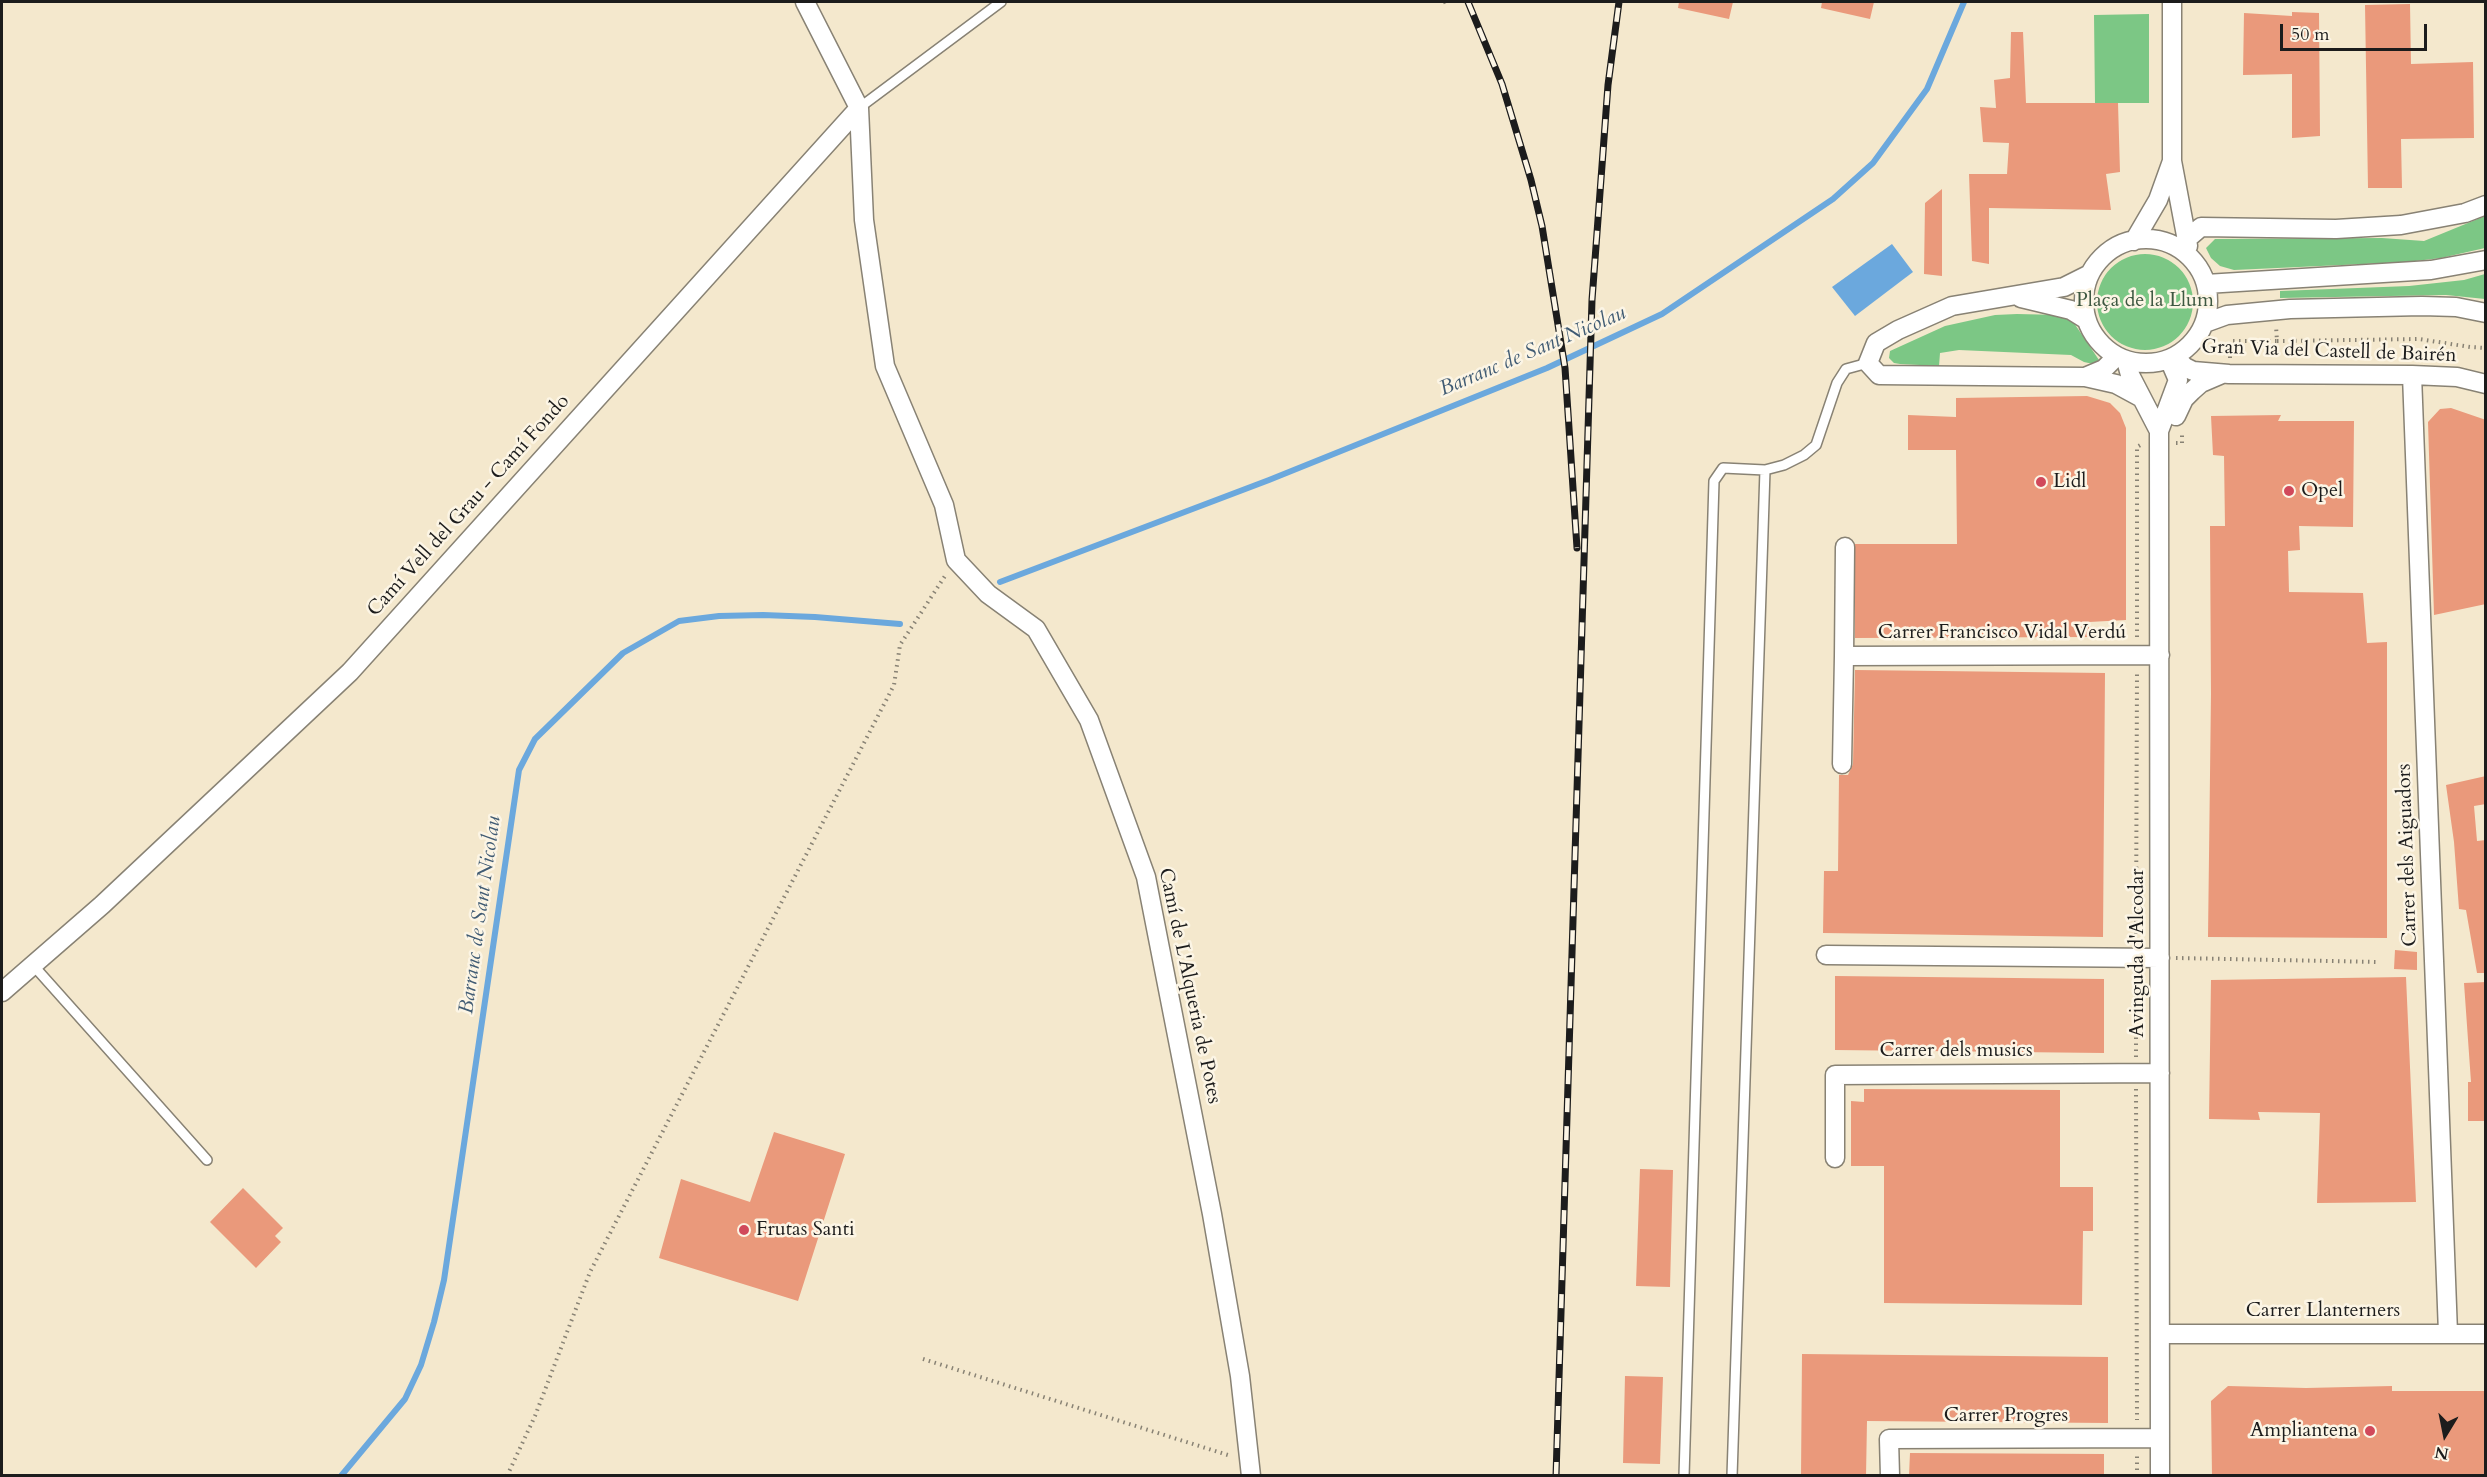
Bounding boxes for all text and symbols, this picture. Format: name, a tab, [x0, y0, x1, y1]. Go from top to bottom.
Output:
scale bar	[2283, 12, 2430, 50]
text: 50 m	[2291, 22, 2330, 47]
park label: Plaça de la Llum	[2076, 289, 2214, 313]
water label: Barranc de Sant Nicolau	[1436, 301, 1630, 403]
street label: Gran Via del Castell de Bairén	[2201, 336, 2457, 368]
street label: Camí Vell del Grau - Camí Fondo	[363, 390, 575, 622]
place label: Lidl	[2053, 470, 2086, 494]
marker: Lidl	[2034, 475, 2048, 489]
place label: Opel	[2301, 479, 2343, 503]
marker: Opel	[2282, 484, 2296, 498]
street label: Carrer Francisco Vidal Verdú	[1878, 621, 2126, 645]
street label: Carrer dels Aiguadors	[2393, 763, 2423, 947]
water label: Barranc de Sant Nicolau	[455, 814, 507, 1016]
street label: Camí de L'Alqueria de Potes	[1152, 866, 1226, 1106]
street label: Avinguda d'Alcodar	[2126, 868, 2150, 1038]
street label: Carrer dels musics	[1879, 1039, 2033, 1063]
place label: Frutas Santi	[756, 1218, 855, 1242]
marker: Frutas Santi	[737, 1223, 751, 1237]
street label: Carrer Llanterners	[2246, 1299, 2400, 1323]
street label: Carrer Progres	[1944, 1404, 2068, 1428]
north arrow	[2415, 1405, 2475, 1465]
place label: Ampliantena	[2250, 1419, 2358, 1443]
marker: Ampliantena	[2363, 1424, 2377, 1438]
text: N	[2433, 1441, 2451, 1465]

